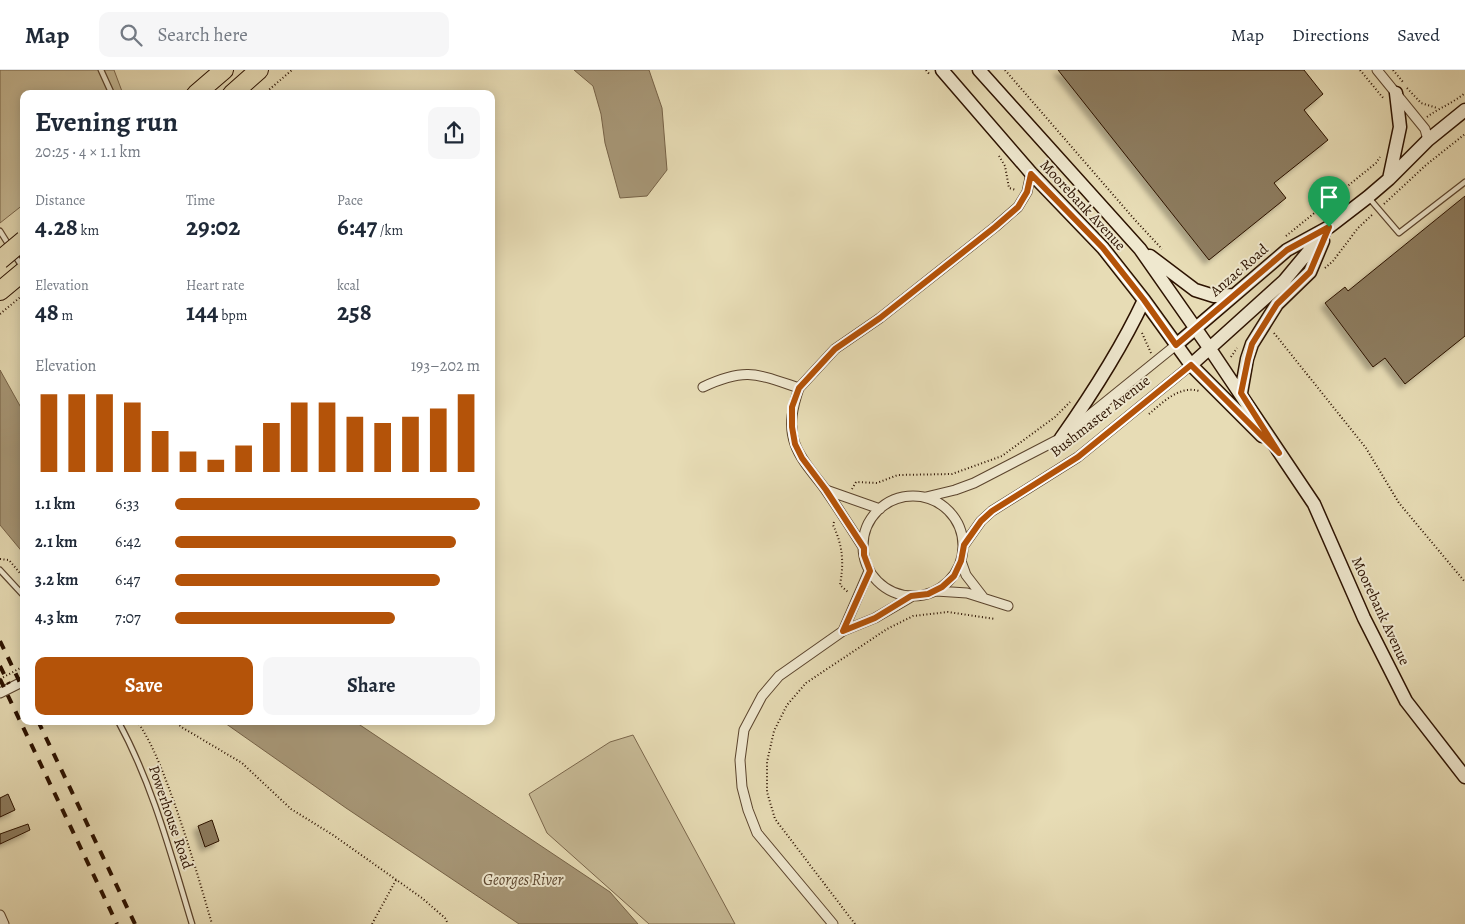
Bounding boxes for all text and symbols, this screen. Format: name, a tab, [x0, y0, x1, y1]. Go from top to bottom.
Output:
search box	[99, 12, 449, 57]
text: Map	[25, 19, 69, 51]
icon: search	[117, 21, 145, 49]
text: Search here	[157, 22, 248, 48]
text: Map	[1231, 23, 1264, 47]
text: Directions	[1292, 23, 1369, 47]
text: Saved	[1397, 23, 1440, 47]
text: Evening run	[35, 103, 178, 141]
button: share	[428, 107, 480, 159]
text: 20:25 · 4 × 1.1 km	[35, 141, 141, 163]
street label: Moorebank Avenue	[1036, 155, 1131, 255]
pin	[1308, 176, 1350, 227]
icon: arrive	[1315, 183, 1343, 211]
text: Distance	[35, 191, 85, 210]
text: Time	[186, 191, 215, 210]
text: Pace	[337, 191, 363, 210]
text: 4.28	[35, 210, 78, 244]
text: 29:02	[186, 210, 240, 244]
text: 6:47	[337, 210, 377, 244]
text: km	[78, 221, 99, 240]
text: /km	[377, 221, 403, 240]
street label: Anzac Road	[1205, 239, 1273, 302]
text: Elevation	[35, 276, 89, 295]
text: Heart rate	[186, 276, 244, 295]
text: kcal	[337, 276, 359, 295]
text: 48	[35, 295, 59, 329]
text: 144	[186, 295, 218, 329]
text: 258	[337, 295, 372, 329]
text: m	[59, 306, 73, 325]
text: bpm	[218, 306, 247, 325]
text: Elevation	[35, 355, 96, 377]
text: 193–202 m	[411, 355, 480, 377]
street label: Bushmaster Avenue	[1046, 370, 1154, 461]
text: 1.1 km	[35, 493, 75, 515]
text: 6:33	[115, 493, 140, 515]
text: 2.1 km	[35, 531, 77, 553]
text: 6:42	[115, 531, 141, 553]
street label: Moorebank Avenue	[1347, 553, 1415, 669]
text: 3.2 km	[35, 569, 78, 591]
text: 6:47	[115, 569, 140, 591]
text: 4.3 km	[35, 607, 78, 629]
text: 7:07	[115, 607, 141, 629]
button: Save	[35, 657, 253, 715]
button: Share	[263, 657, 480, 715]
street label: Powerhouse Road	[144, 763, 198, 872]
water label: Georges River	[483, 869, 563, 891]

